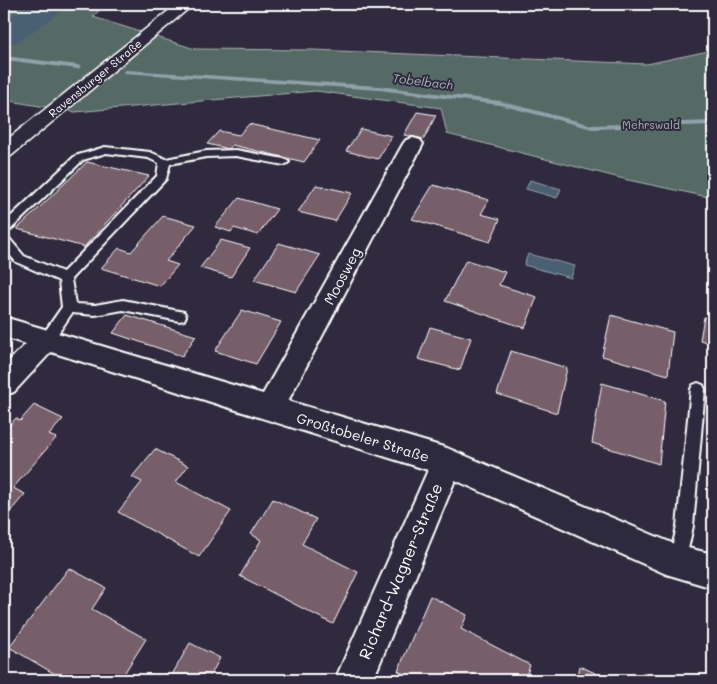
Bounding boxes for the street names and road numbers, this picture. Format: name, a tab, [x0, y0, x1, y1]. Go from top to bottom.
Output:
street label: Ravensburger Straße	[45, 36, 145, 120]
street label: Moosweg	[319, 244, 365, 308]
street label: Großtobeler Straße	[294, 408, 432, 466]
street label: Richard-Wagner-Straße	[353, 480, 447, 662]

